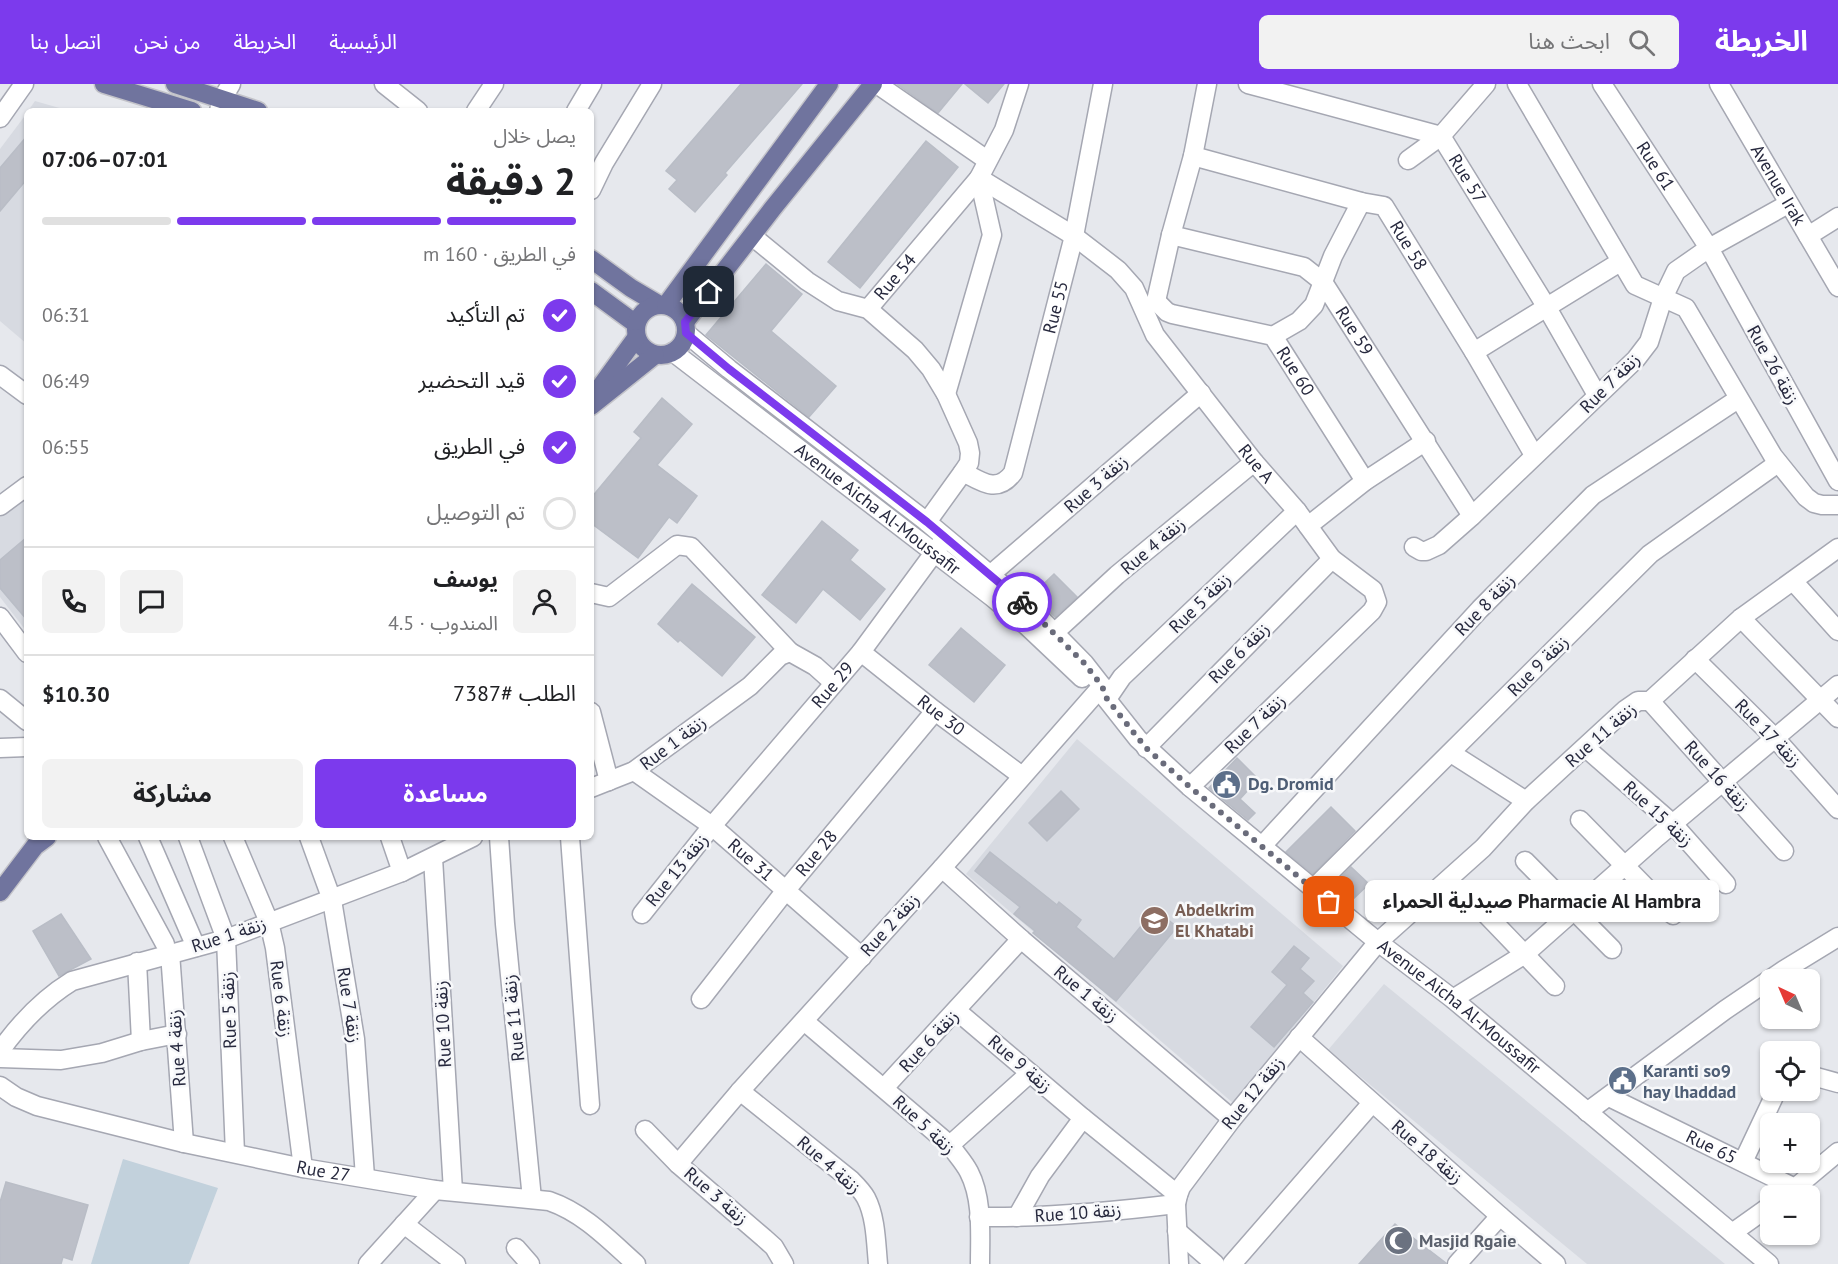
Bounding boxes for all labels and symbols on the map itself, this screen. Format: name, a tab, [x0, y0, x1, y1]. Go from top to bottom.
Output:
street label: Rue 61	[1632, 137, 1680, 195]
street label: Avenue Irak	[1746, 140, 1811, 230]
street label: Rue 57	[1444, 149, 1492, 207]
street label: Rue 58	[1385, 216, 1433, 274]
street label: Rue 54	[869, 249, 921, 305]
pin	[683, 266, 734, 317]
street label: Rue 55	[1037, 278, 1073, 336]
street label: Rue 59	[1330, 302, 1379, 360]
street label: Rue 26 زنقة	[1742, 321, 1805, 408]
street label: Rue 60	[1272, 342, 1320, 400]
street label: Rue 7 زنقة	[1575, 348, 1645, 418]
street label: Avenue Aicha Al-Moussafir	[790, 438, 965, 580]
street label: Rue A	[1233, 439, 1280, 488]
street label: Rue 3 زنقة	[1059, 450, 1132, 518]
street label: Rue 4 زنقة	[1116, 512, 1190, 579]
street label: Rue 5 زنقة	[1164, 567, 1235, 638]
street label: Rue 8 زنقة	[1449, 569, 1520, 640]
courier	[992, 572, 1052, 632]
street label: Rue 6 زنقة	[1203, 617, 1274, 688]
street label: Rue 9 زنقة	[1502, 630, 1573, 701]
street label: Rue 29	[806, 657, 859, 713]
street label: Rue 30	[913, 689, 970, 740]
street label: Rue 7 زنقة	[1219, 689, 1290, 758]
street label: Rue 17 زنقة	[1730, 694, 1807, 772]
street label: Rue 11 زنقة	[1560, 697, 1641, 772]
street label: Rue 1 زنقة	[635, 710, 711, 775]
street label: Rue 16 زنقة	[1680, 736, 1755, 816]
public building icon: Dg. Dromid	[1211, 768, 1243, 800]
place label: Dg. Dromid	[1248, 772, 1334, 795]
street label: Rue 15 زنقة	[1619, 775, 1698, 852]
street label: Rue 28	[790, 825, 842, 881]
street label: Rue 13 زنقة	[640, 829, 713, 911]
street label: Rue 31	[723, 833, 779, 886]
pin	[1303, 876, 1354, 927]
callout: Pharmacie Al Hambra صيدلية الحمراء	[1365, 881, 1719, 923]
street label: Rue 2 زنقة	[855, 888, 924, 961]
place label: Abdelkrim El Khatabi	[1175, 898, 1254, 942]
school or university icon: Abdelkrim El Khatabi	[1138, 904, 1170, 936]
street label: Rue 1 زنقة	[188, 912, 269, 957]
street label: Avenue Aicha Al-Moussafir	[1373, 934, 1546, 1079]
street label: Rue 6 زنقة	[265, 959, 298, 1039]
street label: Rue 1 زنقة	[1049, 960, 1123, 1027]
street label: Rue 7 زنقة	[332, 965, 367, 1044]
north arrow	[1760, 969, 1820, 1029]
street label: Rue 5 زنقة	[216, 971, 241, 1049]
street label: Rue 11 زنقة	[498, 973, 529, 1063]
street label: Rue 10 زنقة	[429, 980, 456, 1068]
street label: Rue 6 زنقة	[894, 1005, 963, 1077]
street label: Rue 4 زنقة	[162, 1009, 191, 1087]
street label: Rue 9 زنقة	[984, 1030, 1057, 1098]
street label: Rue 12 زنقة	[1216, 1052, 1289, 1134]
place label: Karanti so9 hay lhaddad	[1643, 1059, 1736, 1103]
public building icon: Karanti so9 hay lhaddad	[1606, 1065, 1638, 1097]
street label: Rue 5 زنقة	[888, 1090, 960, 1159]
street label: Rue 18 زنقة	[1387, 1114, 1468, 1189]
street label: Rue 65	[1682, 1124, 1741, 1169]
street label: Rue 4 زنقة	[793, 1131, 866, 1199]
street label: Rue 27	[295, 1155, 352, 1187]
street label: Rue 3 زنقة	[680, 1162, 753, 1230]
street label: Rue 10 زنقة	[1034, 1198, 1122, 1227]
mosque icon: Masjid Rgaie	[1382, 1225, 1414, 1257]
place label: Masjid Rgaie	[1419, 1229, 1516, 1252]

